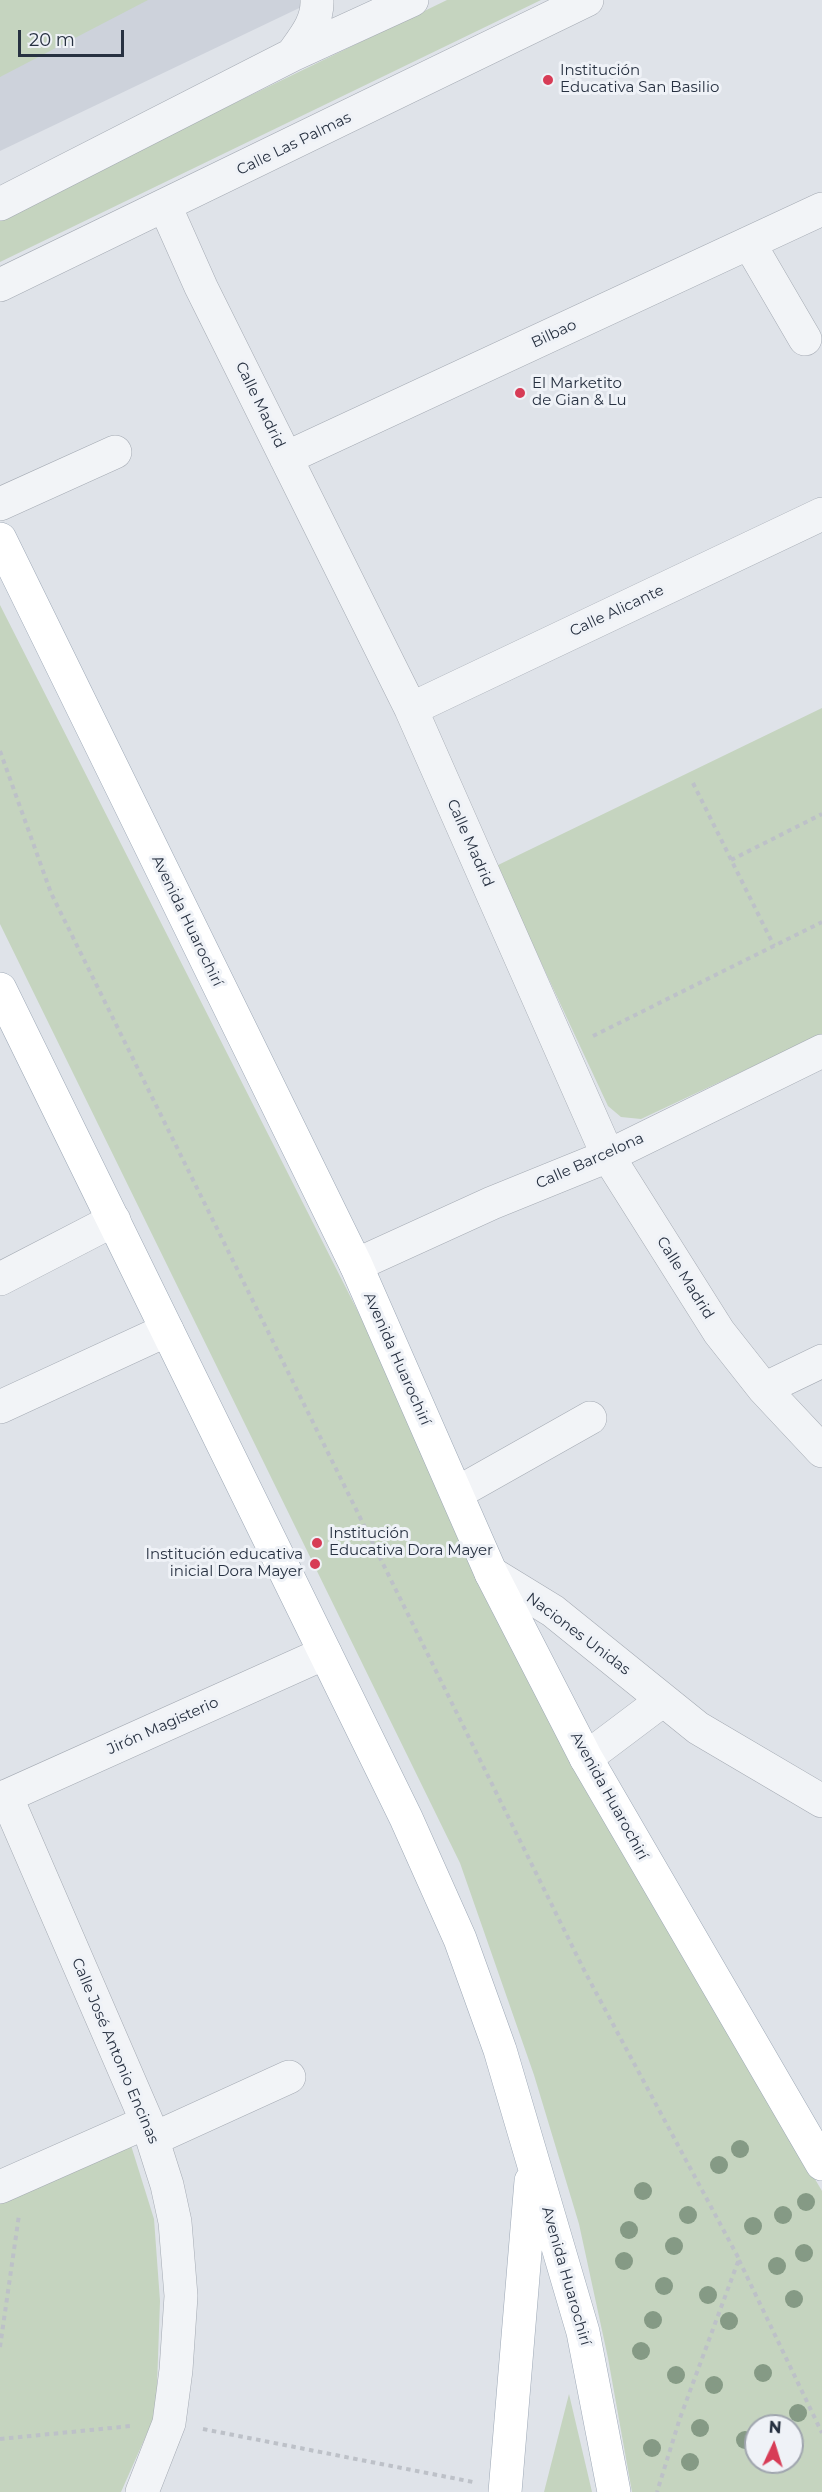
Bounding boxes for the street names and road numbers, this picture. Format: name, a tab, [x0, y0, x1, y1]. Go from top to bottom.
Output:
street label: Calle Las Palmas	[234, 109, 354, 179]
street label: Bilbao	[529, 316, 579, 352]
street label: Calle Madrid	[231, 359, 289, 451]
street label: Calle Alicante	[567, 581, 667, 641]
street label: Calle Madrid	[443, 796, 497, 890]
street label: Avenida Huarochirí	[148, 853, 226, 989]
street label: Calle Barcelona	[533, 1129, 647, 1193]
street label: Calle Madrid	[652, 1233, 718, 1323]
street label: Avenida Huarochirí	[360, 1290, 434, 1428]
street label: Naciones Unidas	[522, 1589, 634, 1679]
street label: Jirón Magisterio	[105, 1693, 221, 1759]
street label: Avenida Huarochirí	[566, 1729, 652, 1863]
street label: Calle José Antonio Encinas	[68, 1955, 162, 2147]
street label: Avenida Huarochirí	[538, 2205, 594, 2347]

